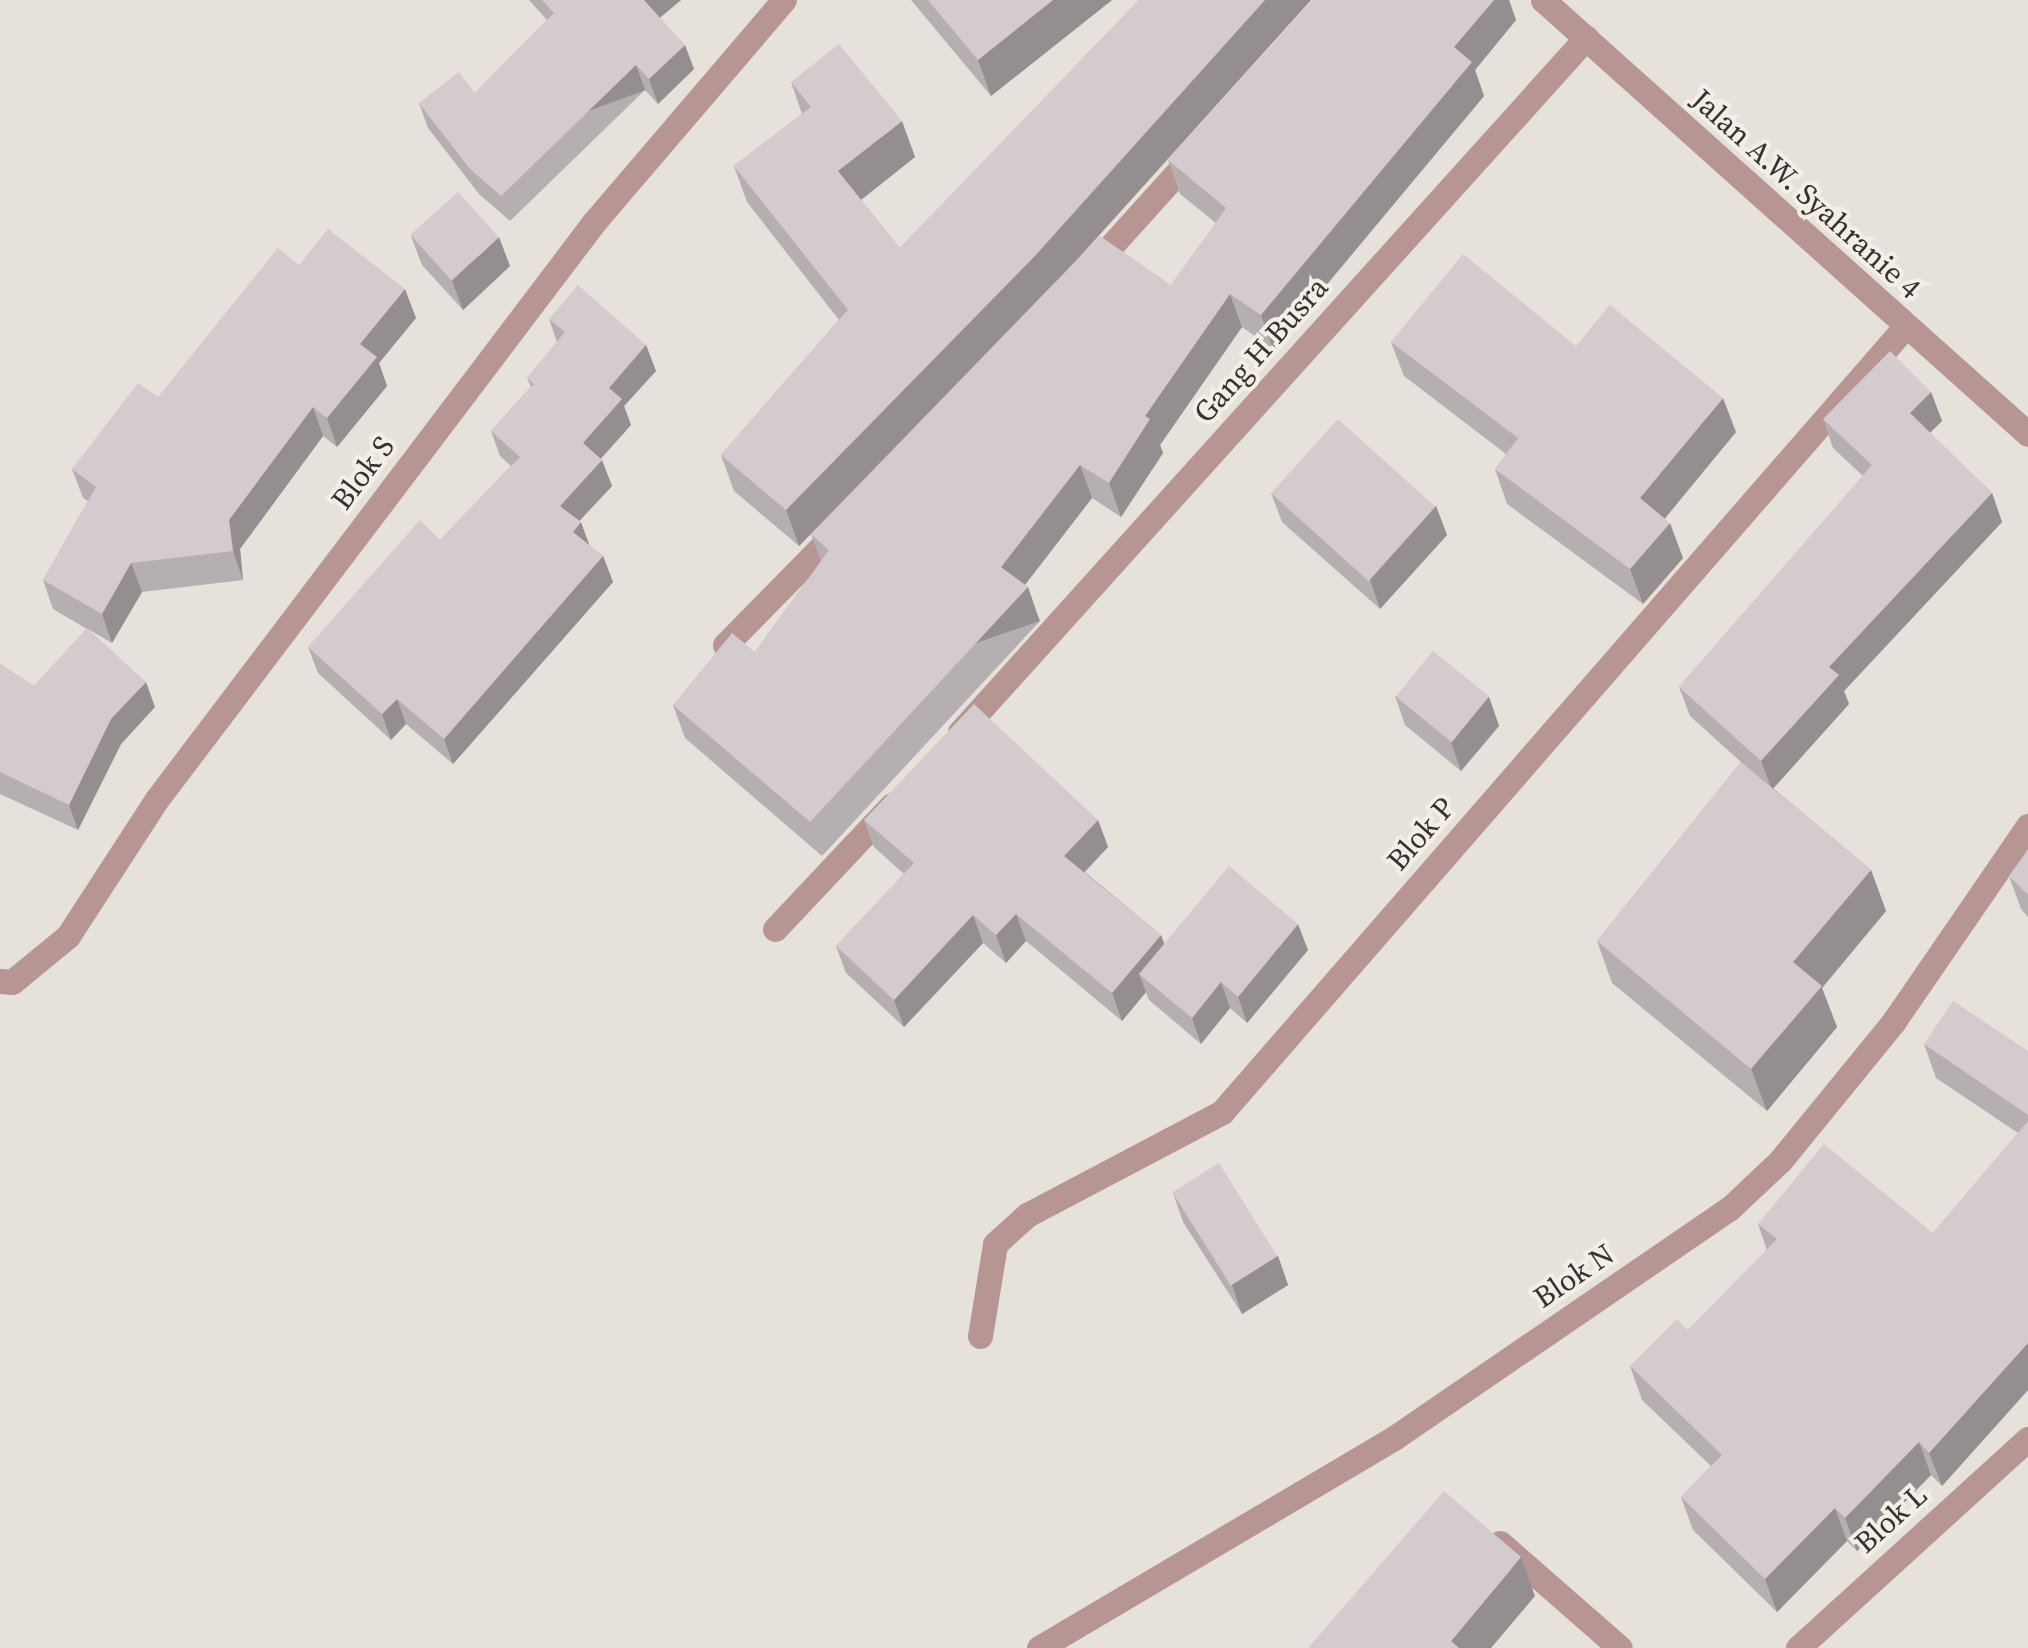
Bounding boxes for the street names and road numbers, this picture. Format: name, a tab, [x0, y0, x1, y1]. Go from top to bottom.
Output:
street label: Jalan A.W. Syahranie 4	[1684, 82, 1928, 306]
street label: Gang H Busra	[1186, 270, 1336, 430]
street label: Blok S	[324, 429, 402, 517]
street label: Blok P	[1380, 790, 1462, 878]
street label: Blok N	[1527, 1236, 1621, 1316]
street label: Blok L	[1847, 1477, 1935, 1561]

